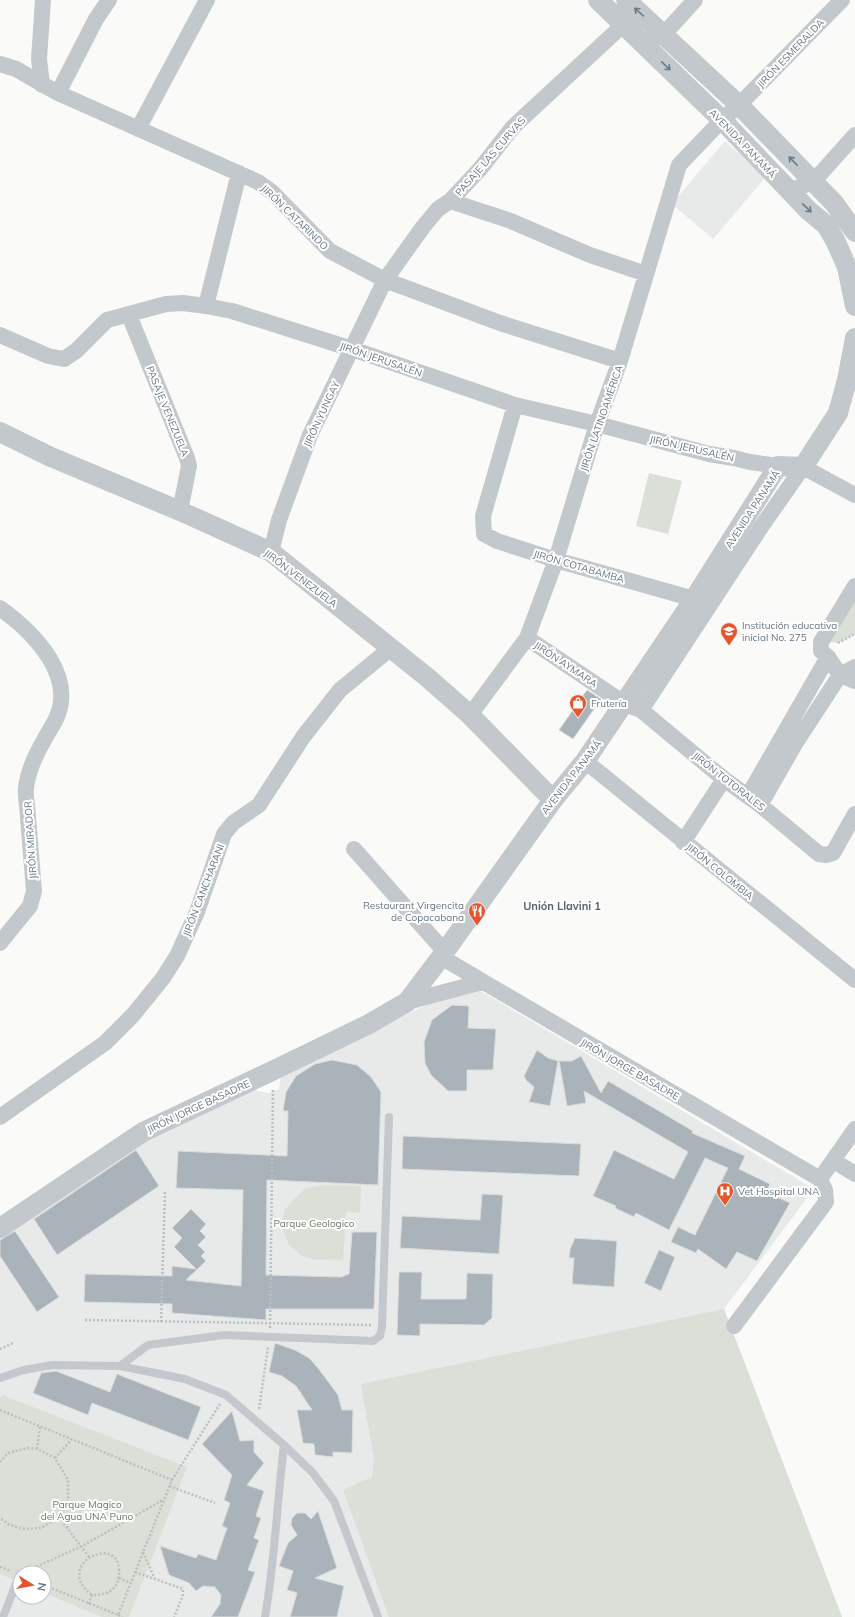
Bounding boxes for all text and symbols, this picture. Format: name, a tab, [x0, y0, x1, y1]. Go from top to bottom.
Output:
one-way arrow	[635, 8, 645, 17]
street label: JIRÓN ESMERALDA	[754, 16, 827, 91]
one-way arrow	[661, 61, 671, 71]
street label: AVENIDA PANAMÁ	[706, 106, 779, 181]
street label: PASAJE LAS CURVAS	[452, 114, 528, 199]
one-way arrow	[788, 156, 797, 166]
street label: JIRÓN CATARINDO	[258, 182, 331, 253]
one-way arrow	[802, 203, 812, 213]
street label: JIRÓN JERUSALÉN	[338, 339, 424, 380]
street label: JIRÓN LATINOAMÉRICA	[577, 363, 626, 473]
street label: PASAJE VENEZUELA	[143, 364, 192, 459]
street label: JIRÓN YUNGAY	[300, 378, 343, 449]
street label: JIRÓN JERUSALÉN	[648, 432, 735, 465]
street label: AVENIDA PANAMÁ	[722, 467, 783, 551]
street label: JIRÓN VENEZUELA	[261, 547, 340, 611]
street label: JIRÓN COTABAMBA	[532, 547, 626, 586]
place label: Institución educativa inicial No. 275	[742, 619, 837, 644]
school or university icon: Institución educativa inicial No. 275	[719, 621, 739, 646]
street label: JIRÓN AYMARA	[532, 638, 600, 691]
shop icon: Frutería	[568, 693, 588, 718]
place label: Frutería	[591, 697, 627, 710]
street label: AVENIDA PANAMÁ	[538, 737, 605, 817]
street label: JIRÓN TOTORALES	[690, 749, 768, 814]
street label: JIRÓN MIRADOR	[21, 801, 40, 879]
street label: JIRÓN COLOMBIA	[683, 840, 757, 903]
street label: JIRÓN CANCHARANI	[180, 842, 227, 938]
place label: Restaurant Virgencita de Copacabana	[363, 899, 464, 924]
district label: Unión Llavini 1	[523, 899, 601, 913]
restaurant icon: Restaurant Virgencita de Copacabana	[467, 901, 487, 926]
street label: JIRÓN JORGE BASADRE	[578, 1036, 682, 1103]
street label: JIRÓN JORGE BASADRE	[145, 1077, 252, 1136]
hospital icon: Vet Hospital UNA	[715, 1181, 735, 1206]
place label: Vet Hospital UNA	[738, 1185, 820, 1198]
park label: Parque Geologico	[273, 1217, 355, 1230]
park label: Parque Magico del Agua UNA Puno	[41, 1498, 134, 1523]
north arrow	[12, 1565, 52, 1605]
text: N	[34, 1581, 49, 1592]

